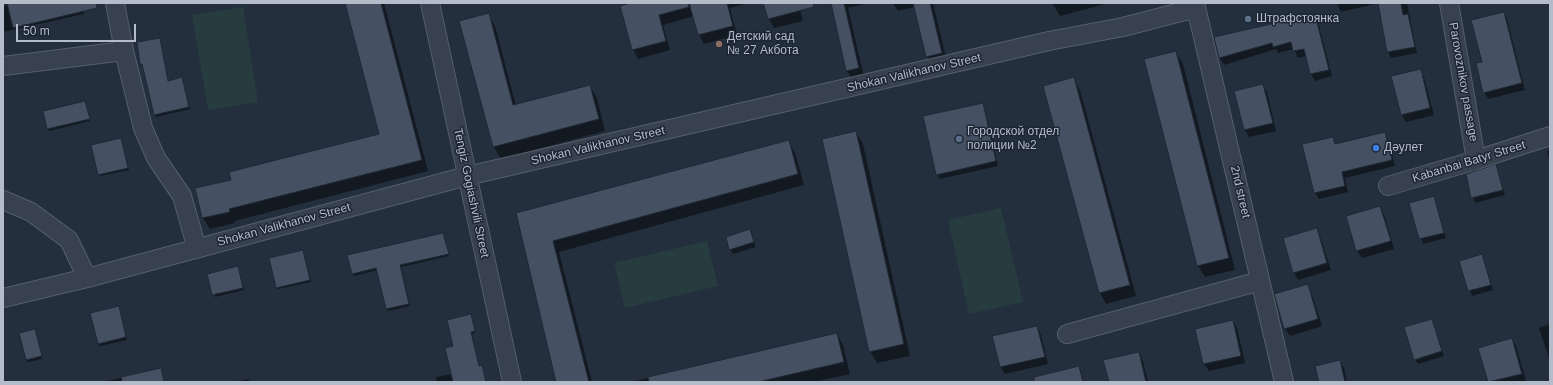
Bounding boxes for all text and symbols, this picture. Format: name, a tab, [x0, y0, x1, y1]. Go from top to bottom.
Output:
place label: Штрафстоянка	[1256, 12, 1339, 26]
marker: Штрафстоянка	[1243, 14, 1253, 24]
scale bar	[18, 16, 138, 42]
street label: Parovoznikov passage	[1445, 21, 1481, 143]
text: 50 m	[23, 24, 50, 38]
place label: Детский сад № 27 Акбота	[727, 30, 799, 58]
marker: Детский сад № 27 Акбота	[714, 39, 724, 49]
street label: Shokan Valikhanov Street	[846, 51, 982, 95]
street label: Shokan Valikhanov Street	[530, 124, 666, 168]
place label: Городской отдел полиции №2	[967, 125, 1059, 153]
street label: Tengiz Gogiashvili Street	[450, 127, 492, 259]
marker: Городской отдел полиции №2	[954, 134, 964, 144]
street label: Kabanbai Batyr Street	[1411, 138, 1527, 186]
place label: Дәулет	[1384, 141, 1423, 155]
marker: Дәулет	[1371, 143, 1381, 153]
street label: 2nd street	[1227, 164, 1253, 220]
street label: Shokan Valikhanov Street	[216, 200, 352, 250]

